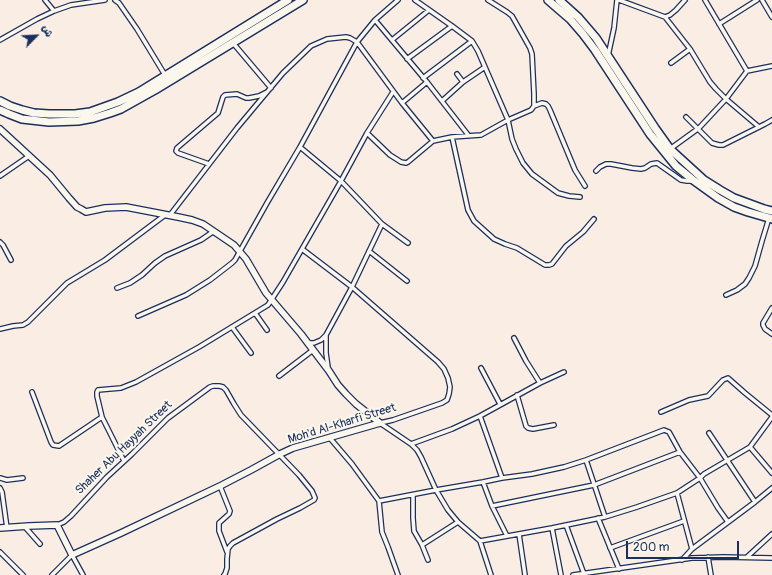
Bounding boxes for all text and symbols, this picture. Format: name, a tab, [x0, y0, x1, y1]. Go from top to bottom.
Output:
north arrow	[16, 16, 56, 56]
text: ش	[39, 23, 56, 39]
street label: Shaher Abu Hayyah Street	[73, 398, 175, 498]
street label: Moh'd Al-Kharfi Street	[286, 401, 398, 447]
scale bar	[628, 533, 741, 559]
text: 200 m	[633, 540, 669, 555]

